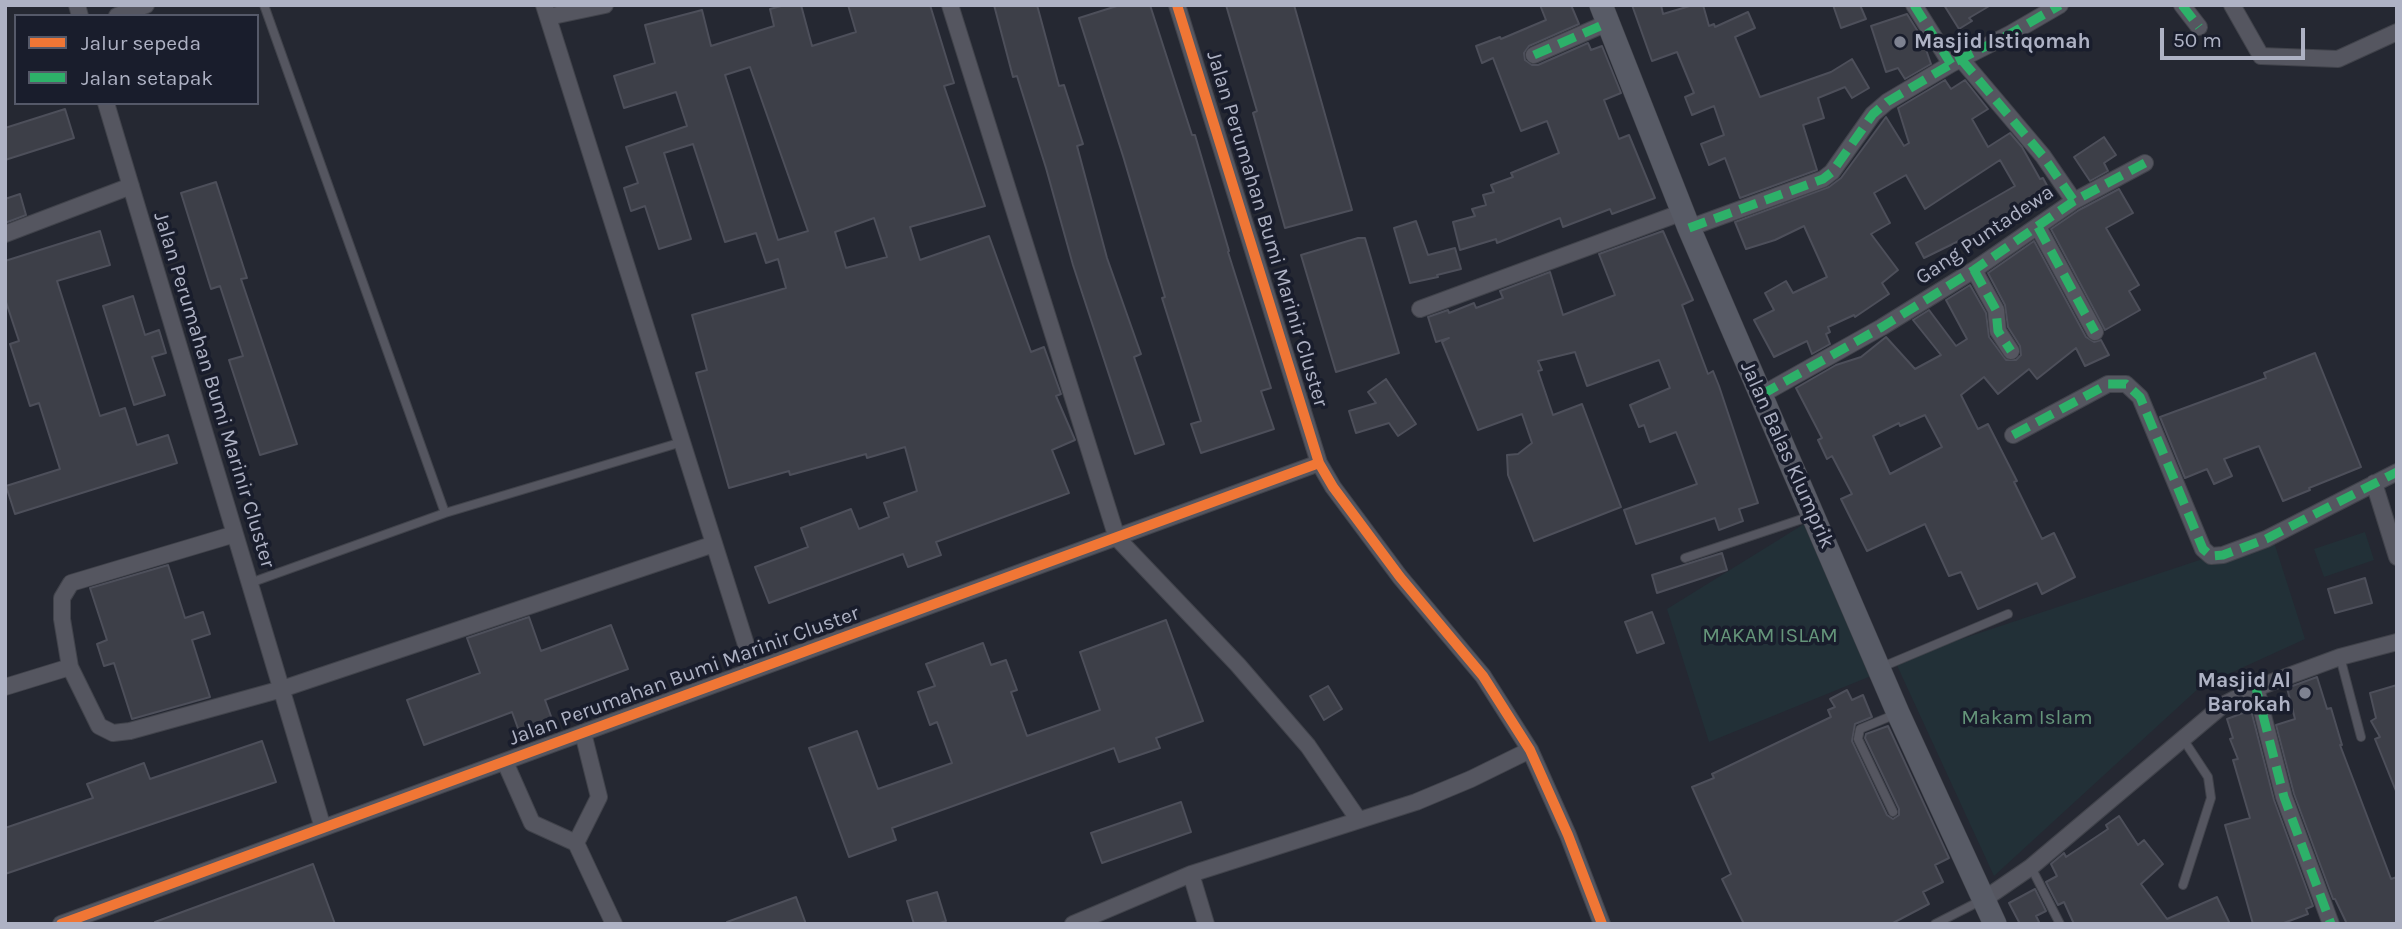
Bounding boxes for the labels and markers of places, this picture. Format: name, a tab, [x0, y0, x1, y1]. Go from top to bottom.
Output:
place label: Masjid Istiqomah	[1914, 29, 2090, 55]
marker: Masjid Istiqomah	[1892, 34, 1908, 50]
place label: Masjid Al Barokah	[2198, 668, 2291, 718]
marker: Masjid Al Barokah	[2297, 685, 2313, 701]

